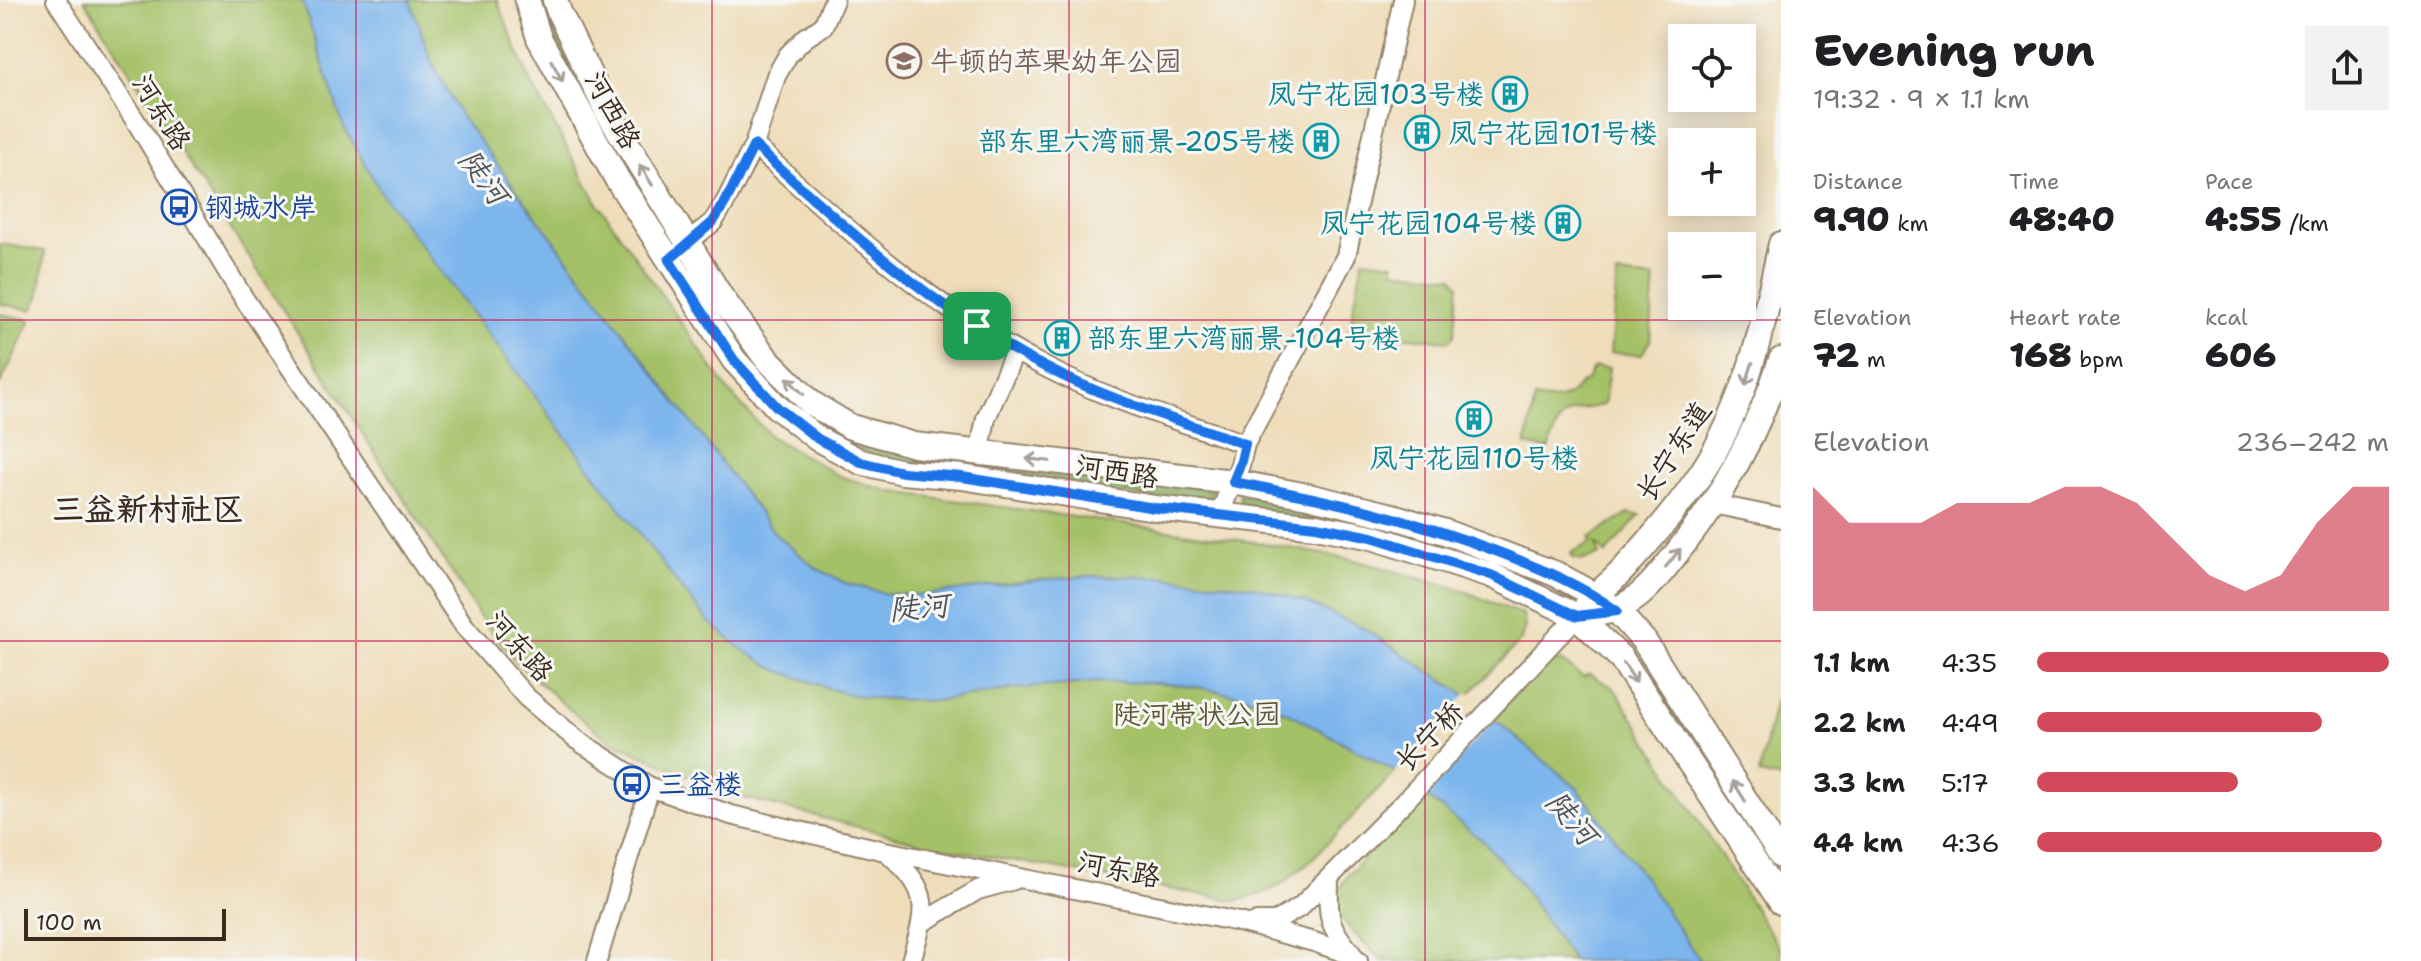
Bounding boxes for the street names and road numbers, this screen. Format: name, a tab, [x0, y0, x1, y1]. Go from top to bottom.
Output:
street label: 河西路	[576, 64, 650, 156]
street label: 河东路	[124, 66, 200, 158]
street label: 长宁东道	[1627, 394, 1719, 508]
street label: 河西路	[1073, 446, 1161, 496]
street label: 河东路	[478, 602, 562, 690]
street label: 长宁桥	[1386, 693, 1472, 779]
street label: 河东路	[1074, 842, 1164, 896]

